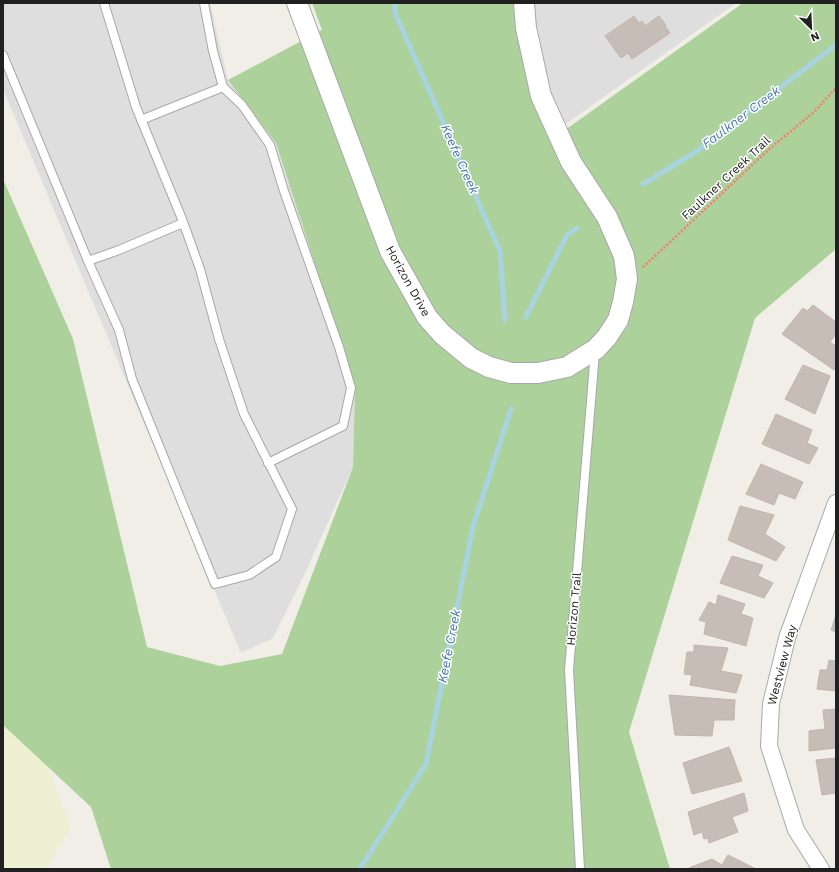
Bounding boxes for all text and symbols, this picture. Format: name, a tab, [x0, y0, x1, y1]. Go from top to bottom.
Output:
north arrow	[791, 8, 831, 48]
text: N	[808, 29, 821, 44]
water label: Faulkner Creek	[699, 82, 784, 151]
water label: Keefe Creek	[438, 122, 482, 197]
street label: Faulkner Creek Trail	[679, 133, 774, 223]
street label: Horizon Drive	[383, 243, 433, 319]
street label: Horizon Trail	[564, 571, 584, 646]
water label: Keefe Creek	[435, 607, 464, 684]
street label: Westview Way	[765, 622, 800, 707]

